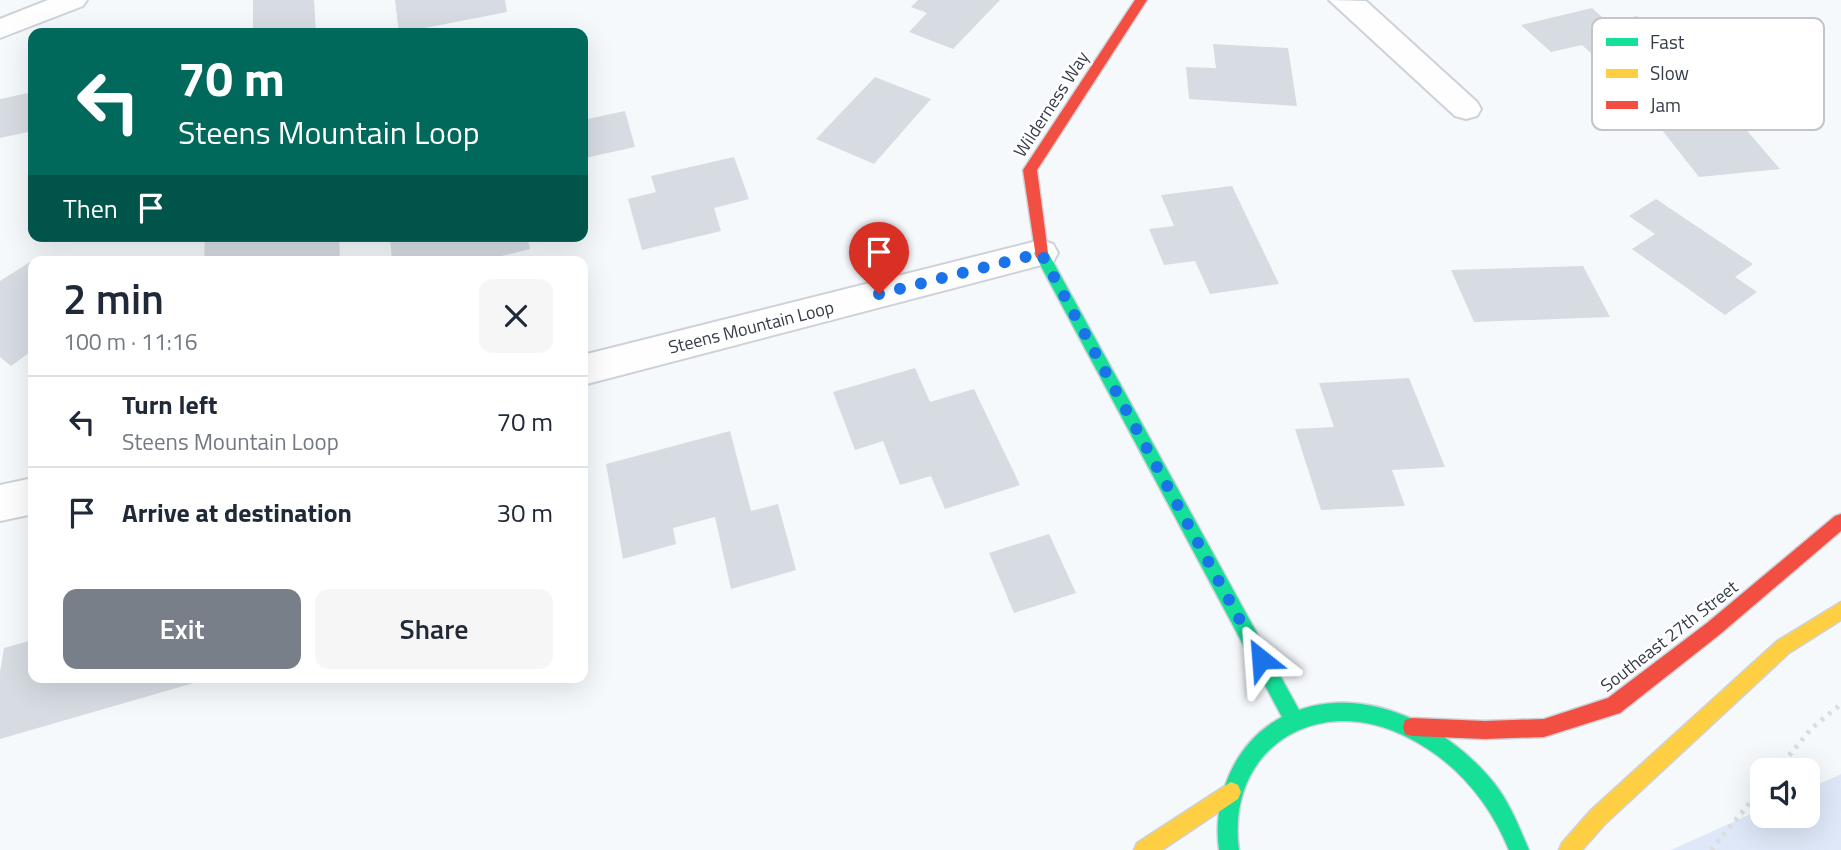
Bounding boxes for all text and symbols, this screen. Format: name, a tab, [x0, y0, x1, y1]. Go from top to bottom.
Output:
legend	[1592, 18, 1824, 130]
text: Fast	[1650, 27, 1685, 56]
text: 70 m	[178, 40, 285, 115]
street label: Wilderness Way	[1007, 45, 1096, 162]
icon: left	[63, 56, 154, 147]
text: Slow	[1650, 58, 1689, 87]
text: Jam	[1650, 90, 1681, 119]
text: Steens Mountain Loop	[178, 108, 480, 156]
text: Then	[63, 189, 118, 228]
icon: arrive	[132, 189, 170, 227]
pin	[849, 222, 909, 294]
icon: arrive	[860, 233, 898, 271]
text: 2 min	[63, 266, 164, 330]
button: close	[479, 279, 553, 353]
street label: Steens Mountain Loop	[665, 293, 837, 361]
text: 100 m · 11:16	[63, 324, 198, 359]
text: Turn left	[122, 385, 217, 424]
text: 70 m	[496, 402, 553, 441]
icon: left	[63, 403, 101, 441]
text: Steens Mountain Loop	[122, 424, 339, 459]
text: Arrive at destination	[122, 493, 352, 532]
text: 30 m	[496, 493, 553, 532]
icon: arrive	[63, 494, 101, 532]
street label: Southeast 27th Street	[1594, 573, 1744, 698]
button: Exit	[63, 589, 301, 669]
button: Share	[315, 589, 553, 669]
position arrow	[1224, 622, 1298, 696]
map controls	[1750, 758, 1820, 828]
button: sound	[1750, 758, 1820, 828]

